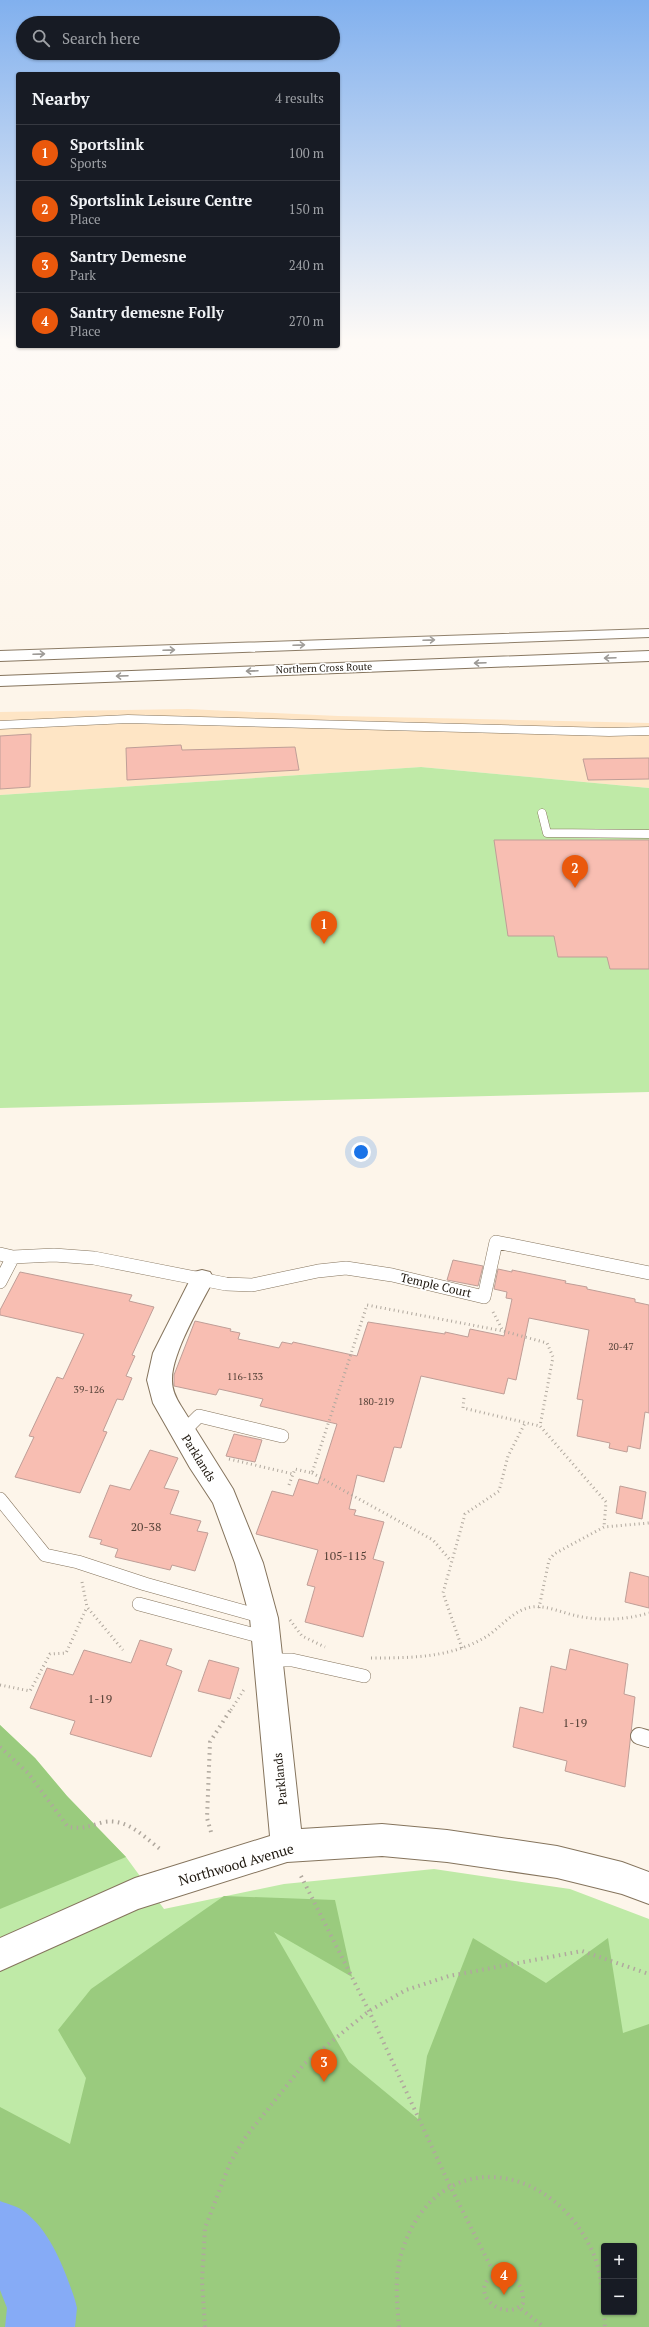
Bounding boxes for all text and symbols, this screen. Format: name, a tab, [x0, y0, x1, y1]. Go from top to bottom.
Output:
search box	[16, 16, 340, 60]
icon: search	[30, 27, 52, 49]
text: Search here	[62, 28, 140, 48]
text: Nearby	[32, 87, 90, 110]
text: 4 results	[275, 89, 324, 107]
text: Sportslink	[70, 134, 144, 154]
text: 1	[41, 144, 49, 162]
text: 100 m	[289, 144, 324, 162]
text: Sports	[70, 154, 107, 172]
text: Sportslink Leisure Centre	[70, 190, 252, 210]
text: 2	[41, 200, 49, 218]
text: 150 m	[289, 200, 324, 218]
text: Place	[70, 210, 101, 228]
text: Santry Demesne	[70, 246, 186, 266]
text: 3	[41, 256, 49, 274]
text: 240 m	[289, 256, 324, 274]
text: Park	[70, 266, 96, 284]
text: Santry demesne Folly	[70, 302, 224, 322]
text: 4	[41, 312, 49, 330]
text: 270 m	[289, 312, 324, 330]
text: Place	[70, 322, 101, 340]
one-way arrow	[422, 637, 435, 644]
one-way arrow	[292, 641, 305, 649]
one-way arrow	[162, 646, 175, 653]
one-way arrow	[32, 651, 45, 658]
one-way arrow	[604, 654, 617, 662]
one-way arrow	[474, 659, 487, 666]
street label: Northern Cross Route	[275, 660, 373, 676]
one-way arrow	[246, 667, 259, 675]
one-way arrow	[116, 672, 129, 680]
pin: 2	[562, 855, 588, 888]
pin: 1	[311, 911, 337, 944]
your location	[351, 1142, 371, 1162]
street label: Temple Court	[399, 1270, 474, 1301]
house number: 20-47	[608, 1340, 634, 1353]
house number: 116-133	[227, 1370, 263, 1383]
house number: 39-126	[74, 1383, 105, 1396]
house number: 180-219	[358, 1395, 394, 1408]
street label: Parklands	[179, 1432, 219, 1484]
house number: 20-38	[131, 1519, 161, 1534]
house number: 105-115	[323, 1548, 367, 1563]
house number: 1-19	[88, 1691, 112, 1706]
house number: 1-19	[563, 1715, 587, 1730]
street label: Parklands	[270, 1752, 290, 1806]
street label: Northwood Avenue	[176, 1838, 296, 1890]
pin: 3	[311, 2049, 337, 2082]
map controls	[601, 2243, 637, 2315]
button: +	[601, 2243, 637, 2279]
pin: 4	[491, 2262, 517, 2295]
button: −	[601, 2279, 637, 2315]

